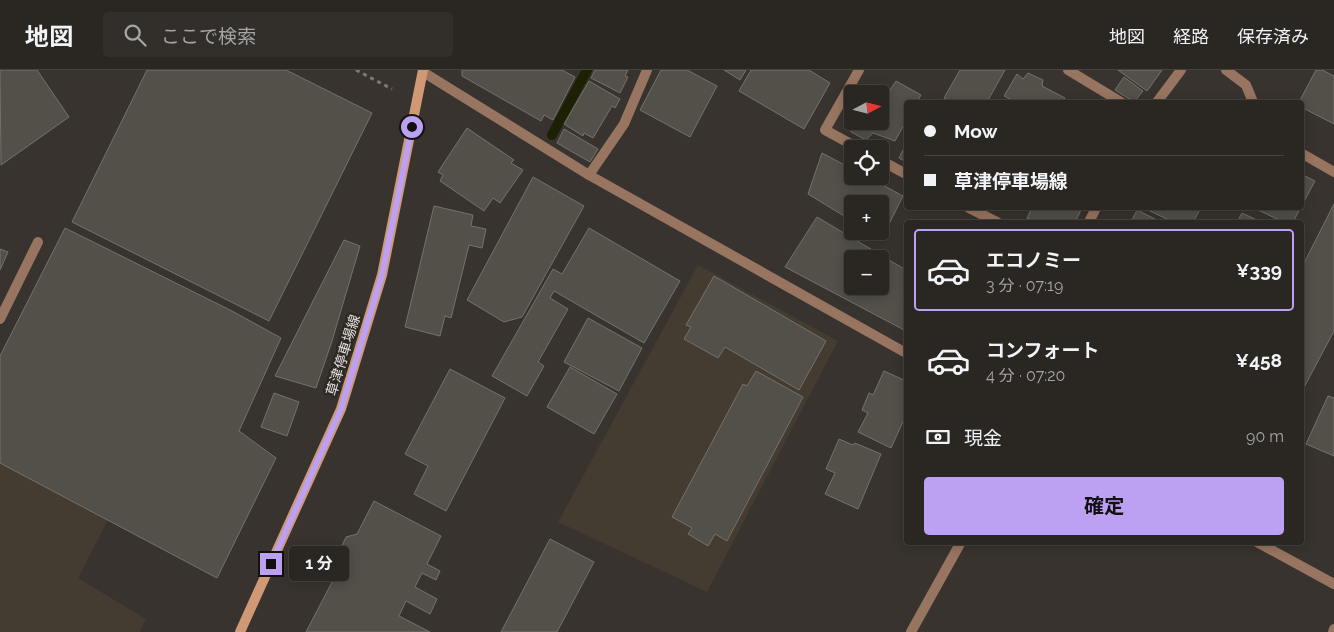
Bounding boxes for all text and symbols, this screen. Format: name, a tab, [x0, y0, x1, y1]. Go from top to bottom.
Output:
search box	[103, 12, 453, 57]
icon: search	[121, 21, 149, 49]
text: 地図	[25, 22, 73, 51]
text: ここで検索	[161, 25, 256, 47]
text: 地図	[1109, 26, 1145, 47]
text: 経路	[1173, 26, 1209, 47]
text: 保存済み	[1237, 26, 1309, 47]
north arrow	[844, 85, 889, 130]
map controls	[844, 85, 889, 295]
route start	[401, 116, 423, 138]
text: Mow	[954, 120, 997, 142]
button: locate	[844, 140, 889, 185]
text: 草津停車場線	[954, 170, 1068, 192]
button: +	[844, 195, 889, 240]
icon: car	[926, 248, 971, 293]
text: エコノミー	[986, 249, 1081, 271]
button: −	[844, 250, 889, 295]
text: ¥339	[1236, 259, 1282, 281]
text: 3 分 · 07:19	[986, 276, 1063, 295]
street label: 草津停車場線	[323, 312, 363, 398]
icon: car	[926, 338, 971, 383]
text: コンフォート	[986, 339, 1099, 361]
text: ¥458	[1236, 349, 1282, 371]
text: 4 分 · 07:20	[986, 366, 1065, 385]
icon: cash	[924, 423, 952, 451]
text: 現金	[964, 427, 1002, 449]
text: 90 m	[1246, 427, 1284, 446]
button: 確定	[924, 477, 1284, 535]
callout: 1 分	[288, 546, 348, 582]
route end	[260, 553, 282, 575]
text: 1 分	[305, 554, 333, 573]

